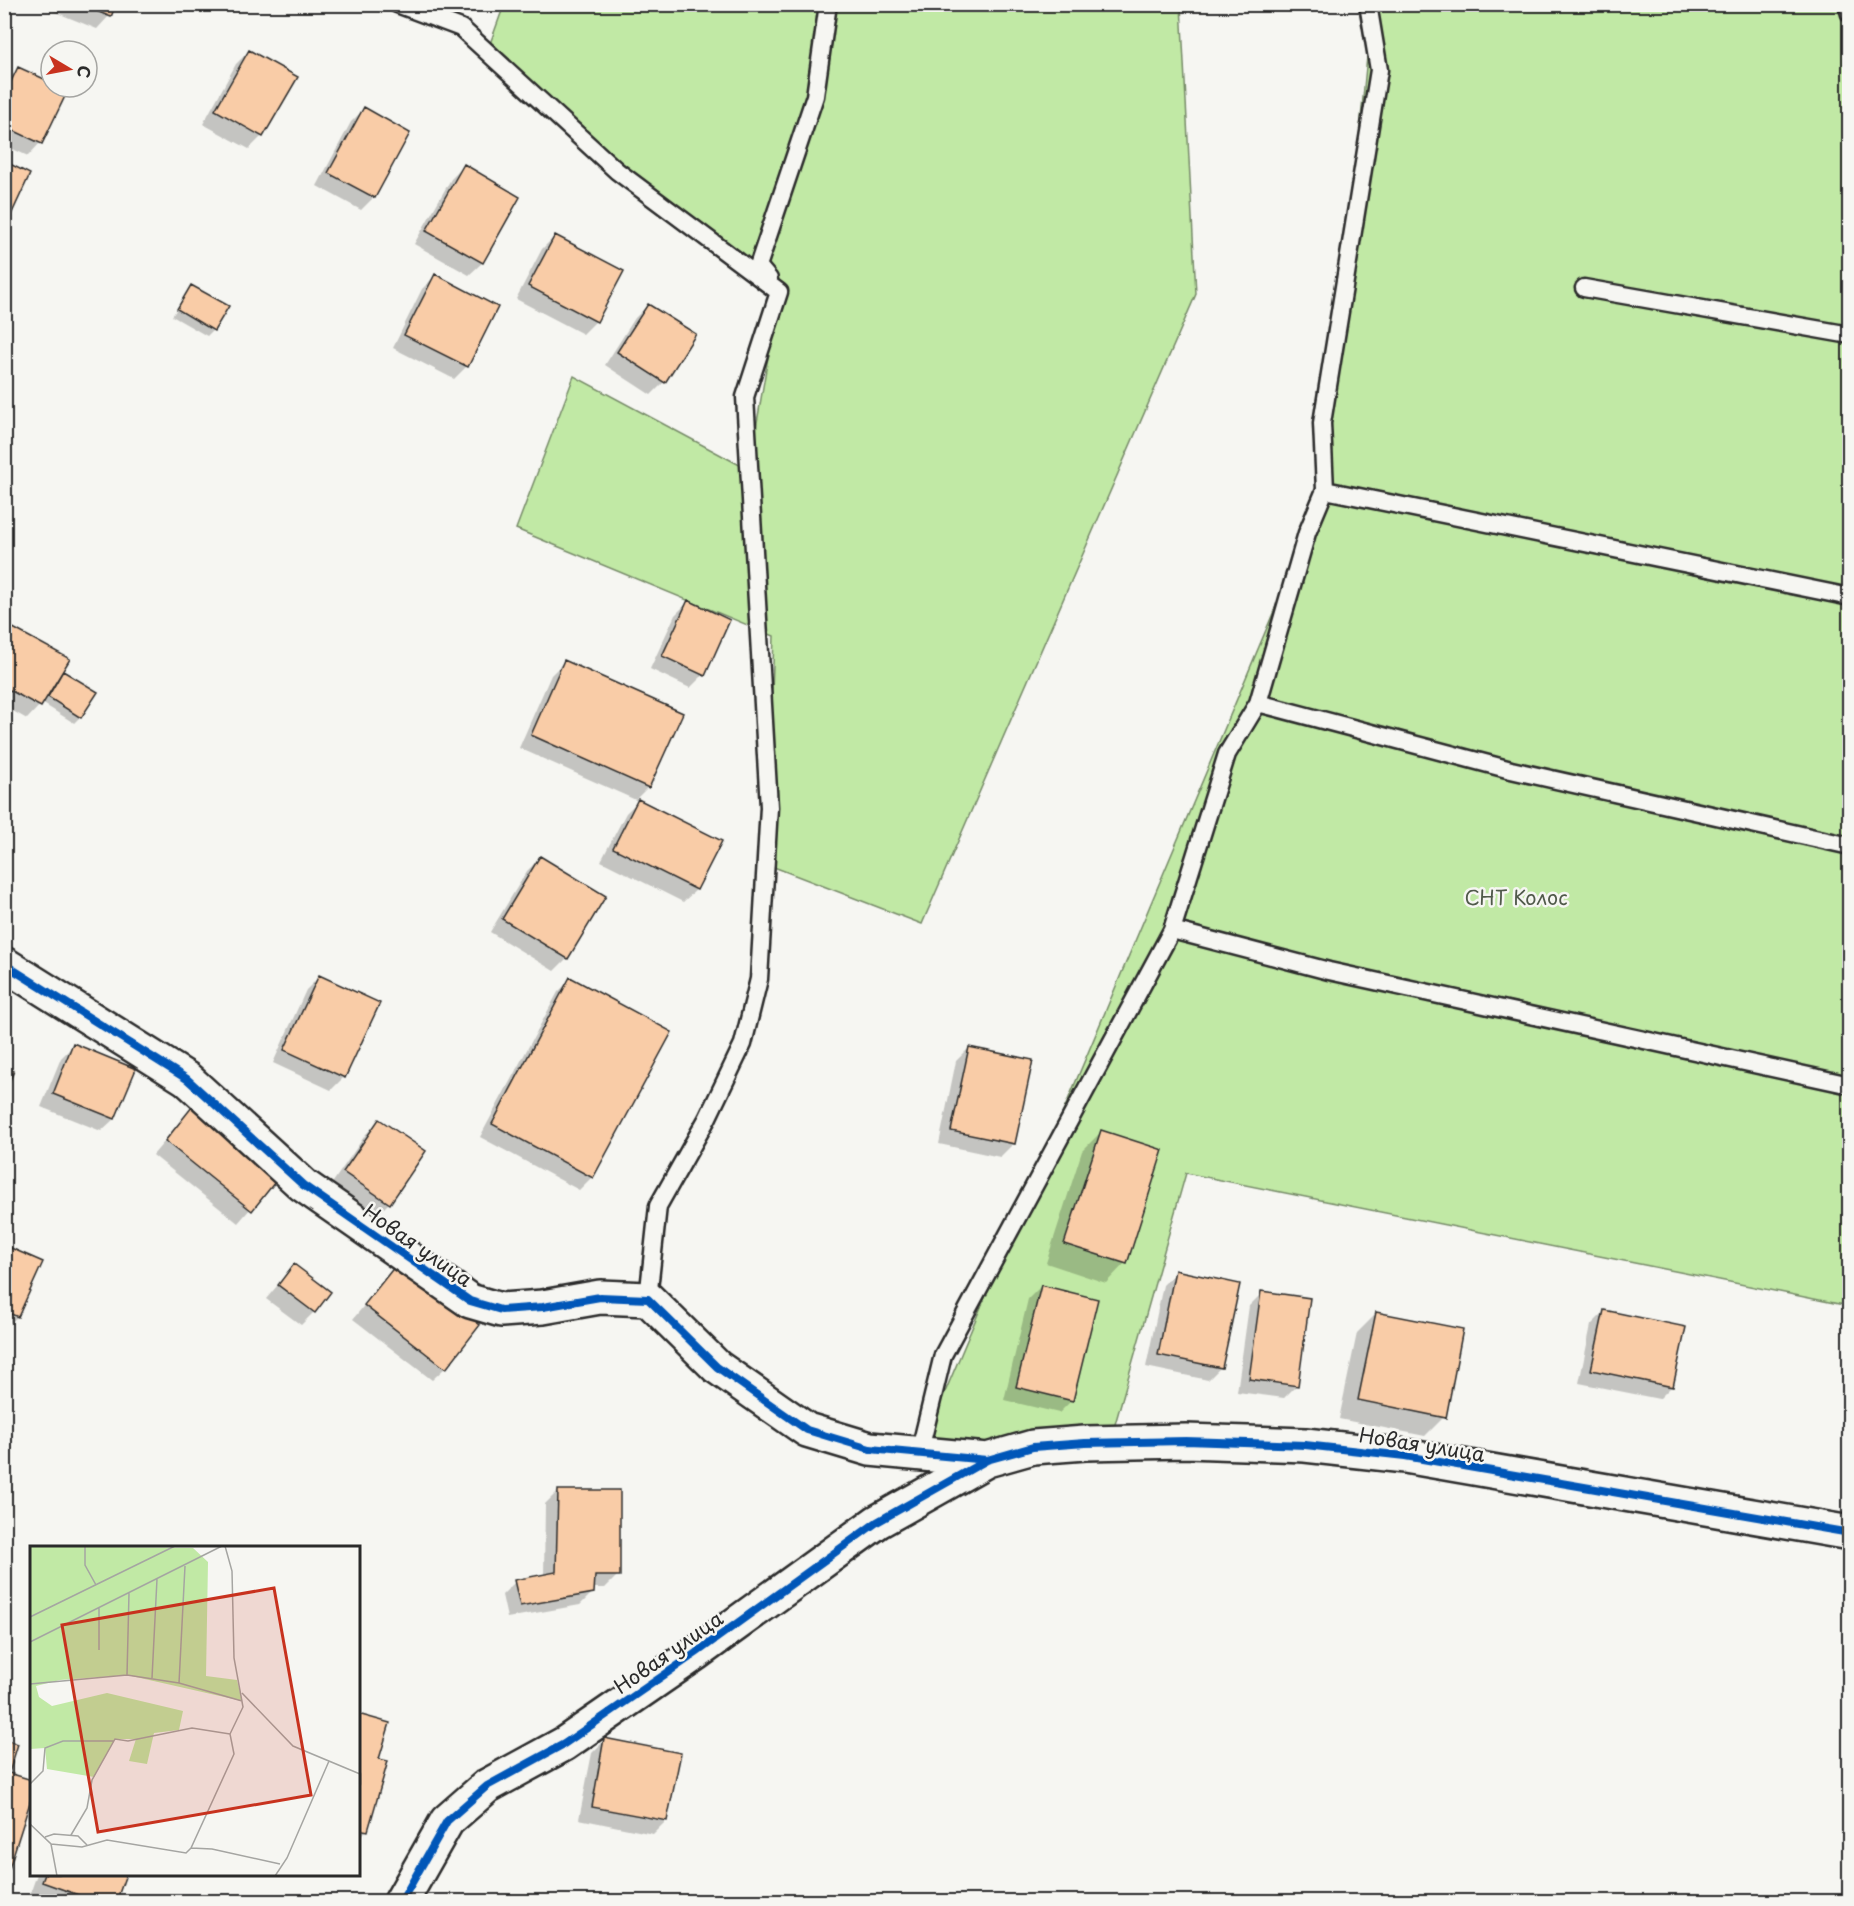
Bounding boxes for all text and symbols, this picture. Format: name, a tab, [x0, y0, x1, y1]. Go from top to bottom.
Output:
north arrow	[39, 39, 99, 99]
text: С	[72, 64, 98, 80]
park label: СНТ Колос	[1464, 882, 1568, 912]
street label: Новая улица	[357, 1196, 479, 1294]
street label: Новая улица	[1357, 1419, 1488, 1469]
inset map	[30, 1546, 360, 1876]
street label: Новая улица	[607, 1603, 729, 1701]

